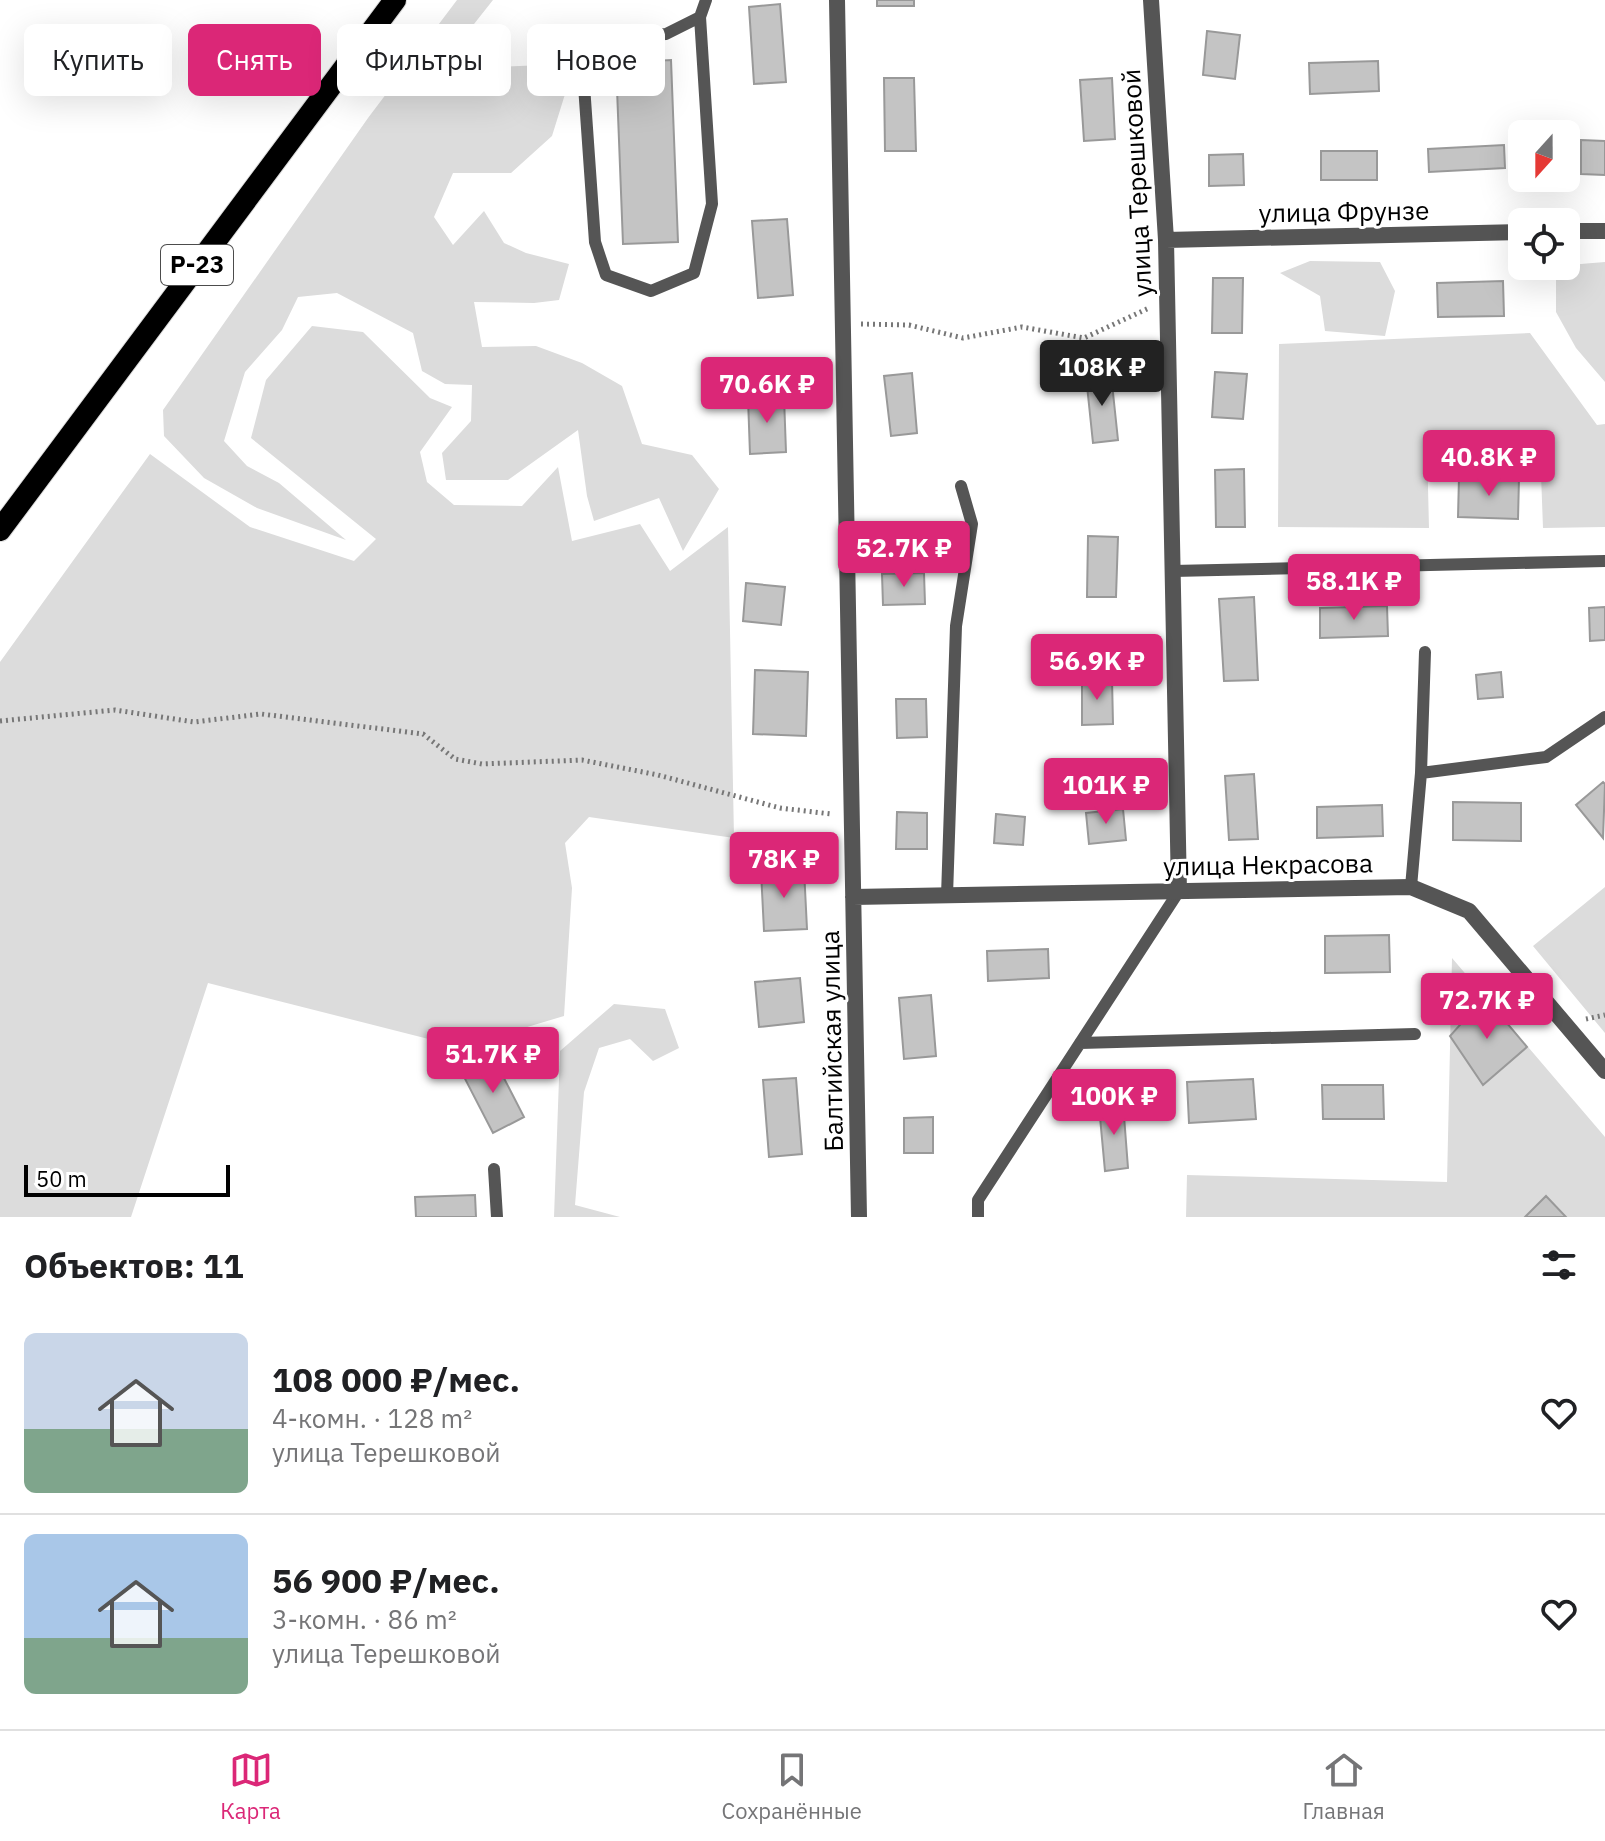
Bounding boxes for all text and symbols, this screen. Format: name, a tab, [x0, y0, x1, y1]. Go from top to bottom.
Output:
chip: Купить	[24, 24, 172, 96]
chip: Снять	[188, 24, 321, 96]
chip: Фильтры	[337, 24, 511, 96]
chip: Новое	[527, 24, 665, 96]
street label: улица Терешковой	[1113, 68, 1159, 298]
north arrow	[1508, 120, 1580, 192]
map controls	[1508, 120, 1580, 280]
street label: улица Фрунзе	[1258, 193, 1430, 229]
button: locate	[1508, 208, 1580, 280]
road number: Р-23	[161, 245, 233, 285]
pin: 108K ₽	[1037, 340, 1167, 408]
text: 108K ₽	[1058, 349, 1146, 383]
pin: 70.6K ₽	[693, 357, 841, 425]
text: 70.6K ₽	[719, 366, 815, 400]
pin: 40.8K ₽	[1415, 430, 1563, 498]
text: 40.8K ₽	[1441, 439, 1537, 473]
pin: 52.7K ₽	[830, 521, 978, 589]
text: 52.7K ₽	[856, 530, 952, 564]
pin: 58.1K ₽	[1280, 554, 1428, 622]
text: 58.1K ₽	[1306, 563, 1402, 597]
pin: 56.9K ₽	[1023, 634, 1171, 702]
text: 56.9K ₽	[1049, 643, 1145, 677]
pin: 101K ₽	[1041, 758, 1171, 826]
text: 101K ₽	[1062, 767, 1150, 801]
pin: 78K ₽	[728, 832, 840, 900]
text: 78K ₽	[748, 841, 820, 875]
street label: улица Некрасова	[1163, 845, 1373, 883]
street label: Балтийская улица	[812, 930, 850, 1152]
pin: 72.7K ₽	[1413, 973, 1561, 1041]
text: 72.7K ₽	[1439, 982, 1535, 1016]
pin: 51.7K ₽	[419, 1027, 567, 1095]
text: 51.7K ₽	[445, 1036, 541, 1070]
pin: 100K ₽	[1049, 1069, 1179, 1137]
text: 100K ₽	[1070, 1078, 1158, 1112]
scale bar	[24, 1161, 230, 1197]
text: 50 m	[36, 1164, 87, 1193]
text: Объектов: 11	[24, 1243, 244, 1287]
icon: filters	[1537, 1243, 1581, 1287]
text: 108 000 ₽/мес.	[272, 1357, 520, 1401]
icon: home	[88, 1365, 184, 1461]
icon: heart	[1537, 1391, 1581, 1435]
text: 4-комн. · 128 m²	[272, 1401, 472, 1435]
text: улица Терешковой	[272, 1435, 501, 1469]
text: 56 900 ₽/мес.	[272, 1558, 500, 1602]
icon: home	[88, 1566, 184, 1662]
icon: heart	[1537, 1592, 1581, 1636]
text: 3-комн. · 86 m²	[272, 1602, 457, 1636]
text: улица Терешковой	[272, 1636, 501, 1670]
tab: Карта	[220, 1748, 281, 1825]
tab: Сохранённые	[722, 1748, 862, 1825]
tab: Главная	[1302, 1748, 1385, 1825]

